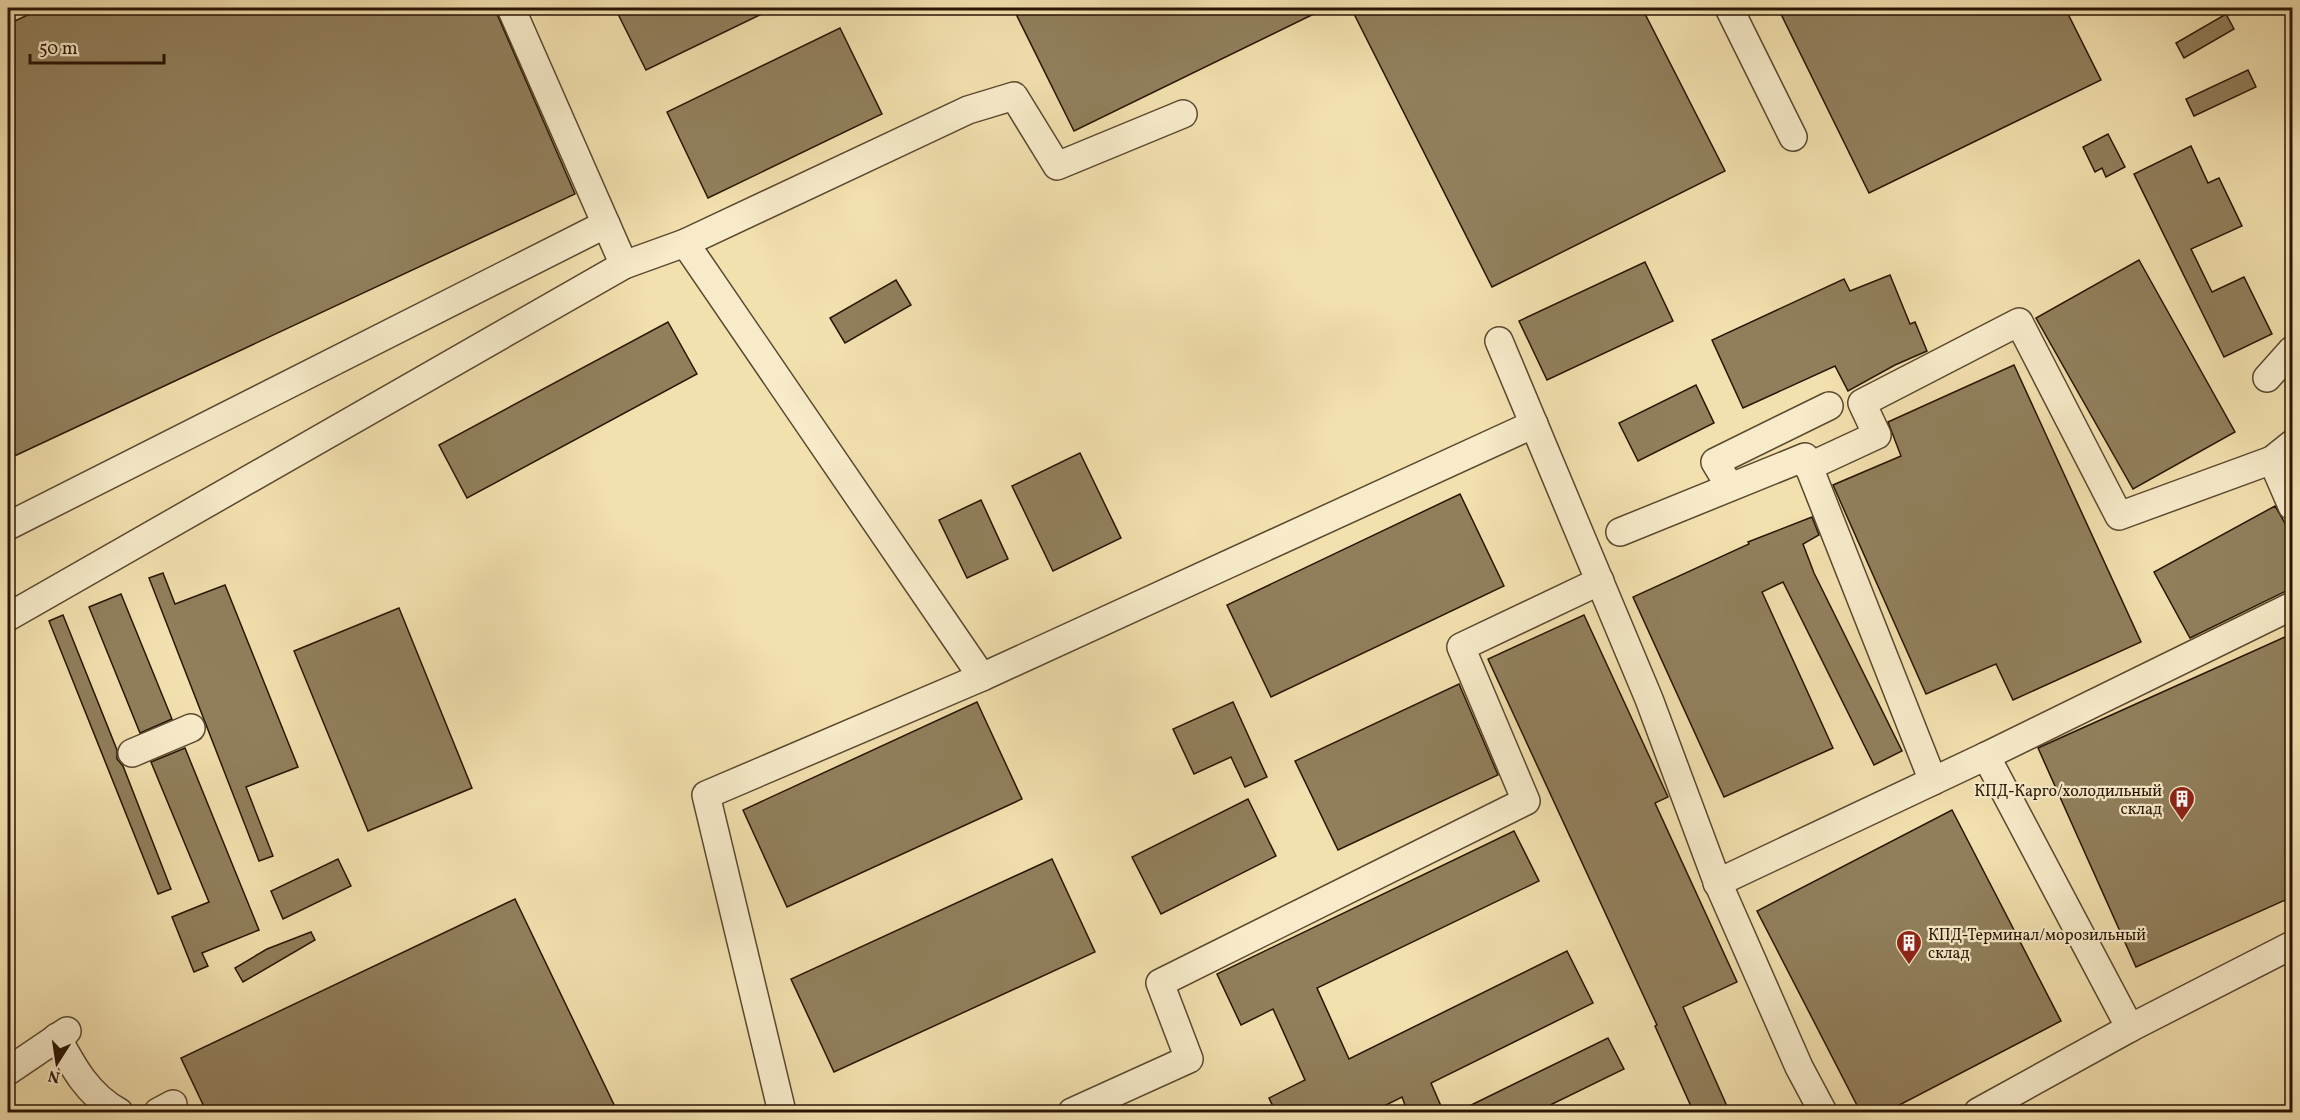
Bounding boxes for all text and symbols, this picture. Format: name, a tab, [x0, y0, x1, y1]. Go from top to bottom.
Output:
scale bar	[30, 27, 164, 65]
text: 50 m	[39, 37, 78, 62]
place label: КПД-Карго/холодильный склад	[1974, 781, 2162, 821]
building icon: КПД-Карго/холодильный склад	[2167, 784, 2197, 822]
place label: КПД-Терминал/морозильный склад	[1928, 925, 2146, 965]
building icon: КПД-Терминал/морозильный склад	[1894, 928, 1924, 966]
north arrow	[27, 1033, 87, 1093]
text: N	[46, 1064, 62, 1088]

